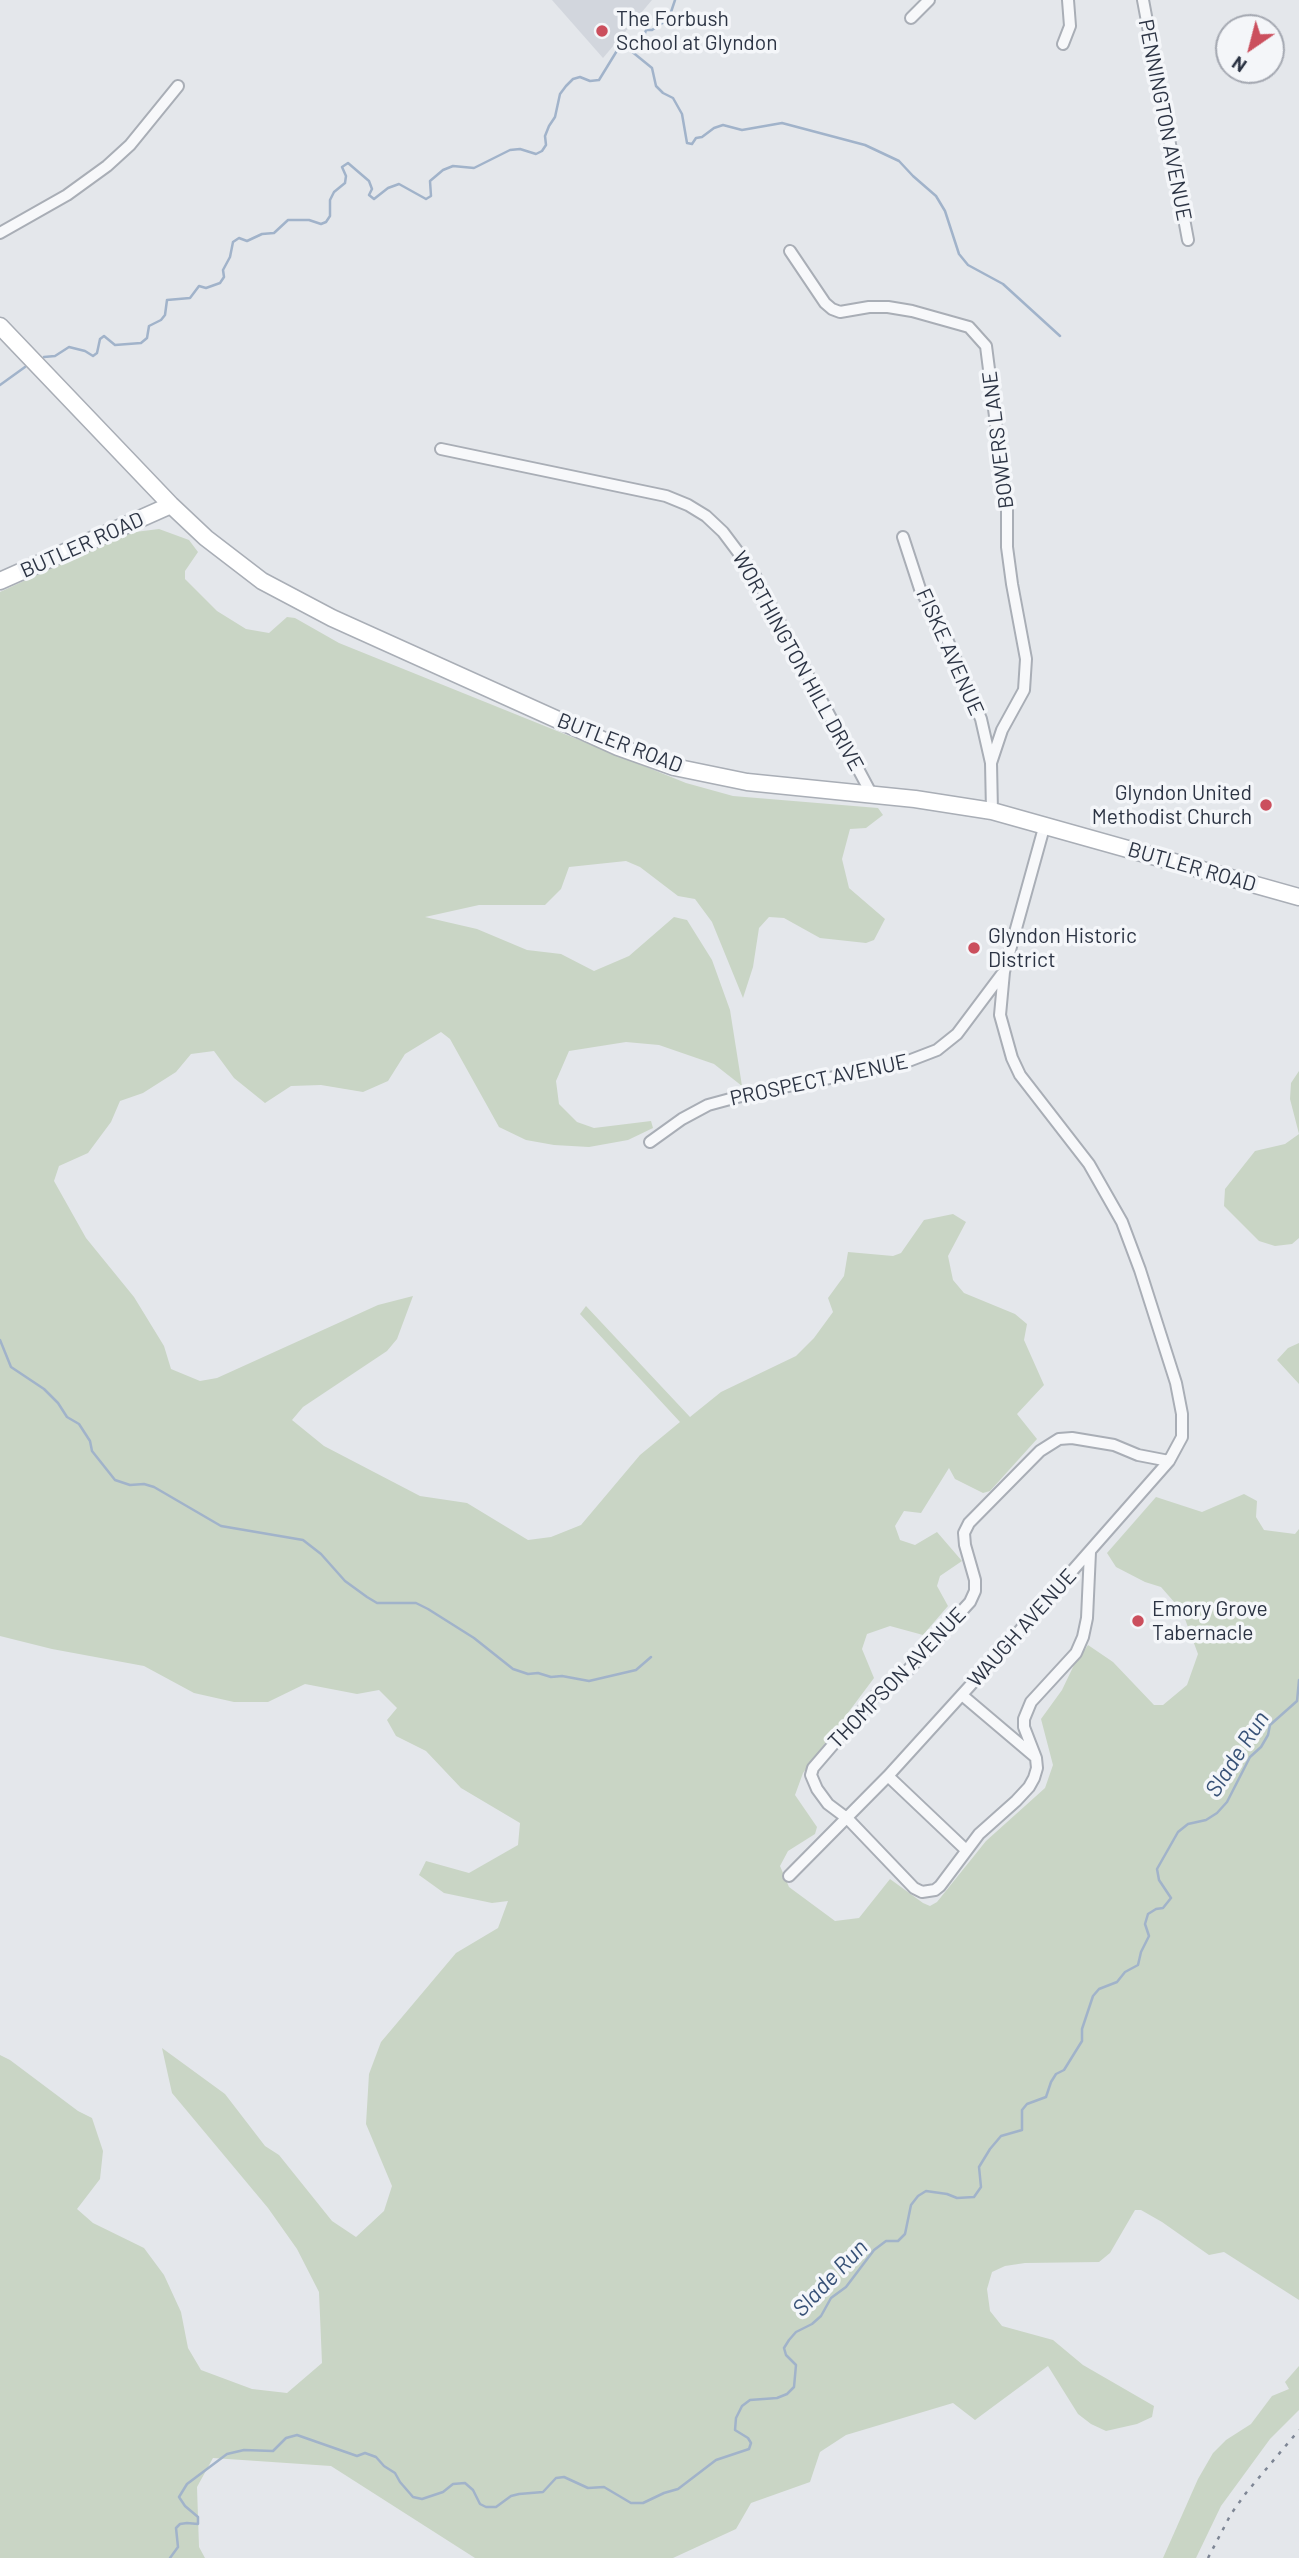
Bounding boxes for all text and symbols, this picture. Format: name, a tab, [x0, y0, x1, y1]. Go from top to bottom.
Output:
place label: The Forbush School at Glyndon	[616, 6, 778, 56]
north arrow	[1215, 14, 1285, 84]
street label: PENNINGTON AVENUE	[1133, 17, 1197, 223]
marker: The Forbush School at Glyndon	[594, 23, 610, 39]
text: N	[1227, 52, 1251, 78]
street label: BOWERS LANE	[977, 370, 1019, 510]
street label: BUTLER ROAD	[17, 507, 147, 583]
street label: WORTHINGTON HILL DRIVE	[727, 547, 869, 775]
street label: FISKE AVENUE	[911, 585, 989, 719]
street label: BUTLER ROAD	[554, 708, 686, 778]
place label: Glyndon United Methodist Church	[1092, 780, 1252, 830]
marker: Glyndon United Methodist Church	[1258, 797, 1274, 813]
street label: BUTLER ROAD	[1125, 837, 1259, 897]
place label: Glyndon Historic District	[988, 923, 1137, 973]
marker: Glyndon Historic District	[966, 940, 982, 956]
street label: PROSPECT AVENUE	[728, 1049, 910, 1111]
street label: WAUGH AVENUE	[962, 1564, 1082, 1692]
place label: Emory Grove Tabernacle	[1152, 1596, 1268, 1646]
street label: THOMPSON AVENUE	[823, 1602, 971, 1754]
marker: Emory Grove Tabernacle	[1130, 1613, 1146, 1629]
water label: Slade Run	[1199, 1706, 1275, 1802]
water label: Slade Run	[787, 2234, 873, 2322]

